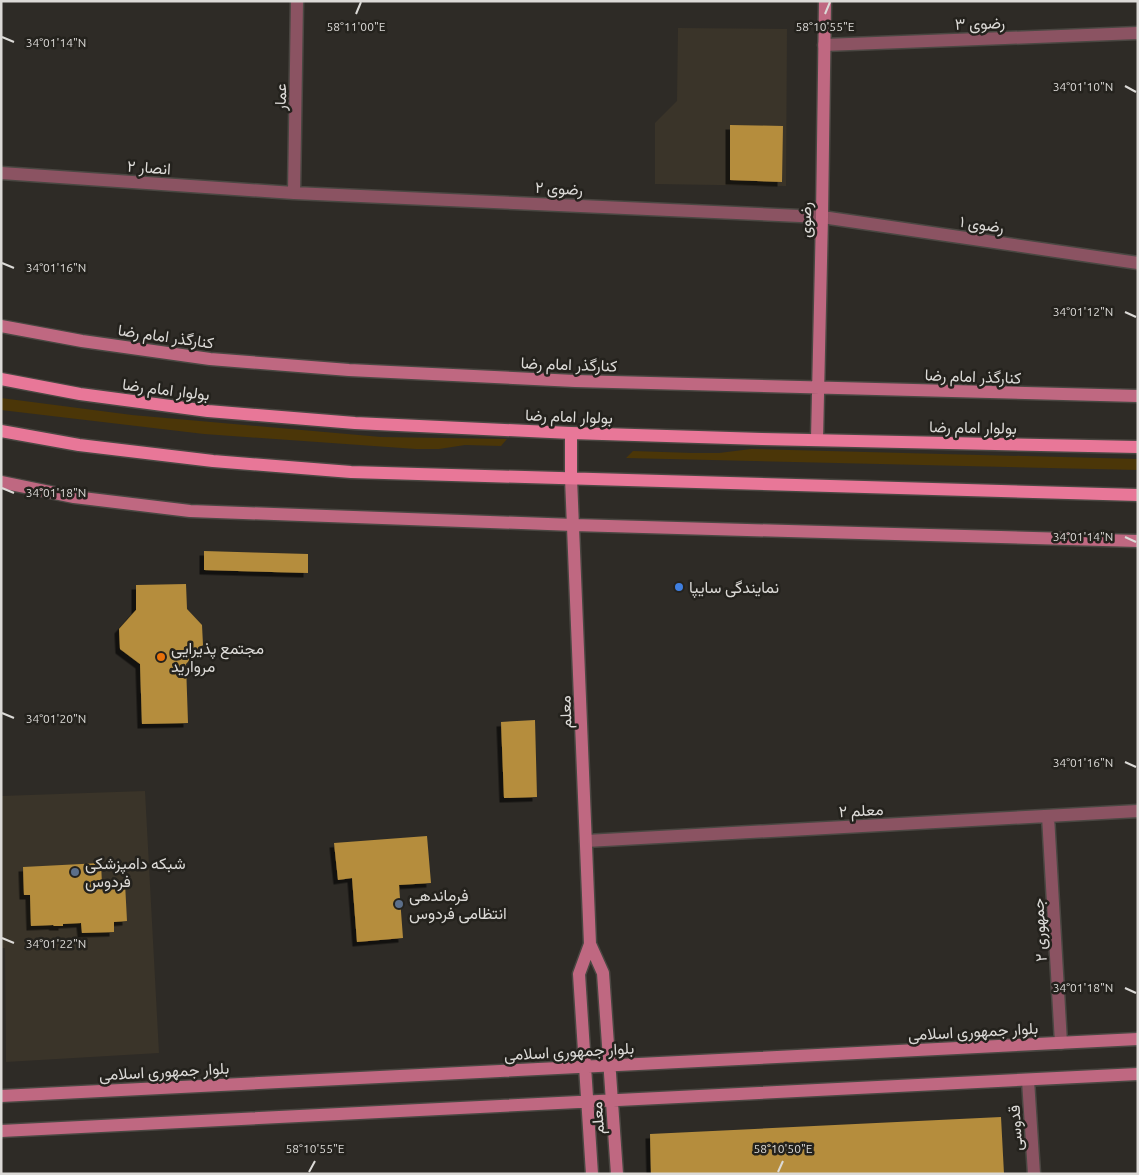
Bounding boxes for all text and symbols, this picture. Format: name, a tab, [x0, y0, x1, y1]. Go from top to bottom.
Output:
street label: رضوی ۳	[955, 13, 1005, 35]
text: 58°11'00"E	[327, 20, 386, 33]
text: 58°10'55"E	[796, 20, 855, 33]
text: 34°01'14"N	[26, 36, 86, 49]
text: 34°01'10"N	[1053, 80, 1113, 93]
street label: عمار	[271, 83, 291, 112]
street label: انصار ۲	[126, 156, 171, 179]
street label: رضوی ۲	[534, 178, 583, 200]
street label: رضوی	[796, 202, 816, 238]
street label: رضوی ۱	[959, 212, 1005, 238]
text: 34°01'16"N	[26, 261, 86, 274]
text: 34°01'12"N	[1053, 305, 1113, 318]
street label: کنارگذر امام رضا	[117, 320, 215, 354]
street label: کنارگذر امام رضا	[520, 353, 618, 377]
street label: کنارگذر امام رضا	[924, 365, 1022, 389]
street label: بولوار امام رضا	[121, 375, 211, 405]
street label: بولوار امام رضا	[525, 405, 613, 429]
street label: بولوار امام رضا	[929, 417, 1017, 439]
text: 34°01'18"N	[26, 486, 86, 499]
text: 34°01'14"N	[1053, 530, 1113, 543]
place label: نمایندگی سایپا	[689, 578, 779, 599]
marker: نمایندگی سایپا	[673, 581, 685, 593]
place label: مجتمع پذیرایی مروارید	[171, 639, 264, 677]
marker: مجتمع پذیرایی مروارید	[155, 651, 167, 663]
street label: معلم	[555, 695, 577, 729]
text: 34°01'20"N	[26, 712, 86, 725]
text: 34°01'16"N	[1053, 756, 1113, 769]
street label: معلم ۲	[838, 800, 884, 822]
place label: شبکه دامپزشکی فردوس	[85, 854, 186, 892]
marker: شبکه دامپزشکی فردوس	[69, 866, 81, 878]
place label: فرماندهی انتظامی فردوس	[409, 886, 507, 924]
street label: جمهوری ۲	[1028, 897, 1052, 962]
marker: فرماندهی انتظامی فردوس	[393, 898, 405, 910]
text: 34°01'22"N	[26, 937, 86, 950]
text: 34°01'18"N	[1053, 981, 1113, 994]
street label: بلوار جمهوری اسلامی	[907, 1019, 1039, 1045]
street label: بلوار جمهوری اسلامی	[503, 1039, 635, 1065]
street label: بلوار جمهوری اسلامی	[98, 1059, 230, 1085]
street label: معلم	[587, 1101, 609, 1135]
street label: قدوسی	[1004, 1104, 1028, 1152]
text: 58°10'55"E	[286, 1142, 345, 1155]
text: 58°10'50"E	[754, 1142, 813, 1155]

